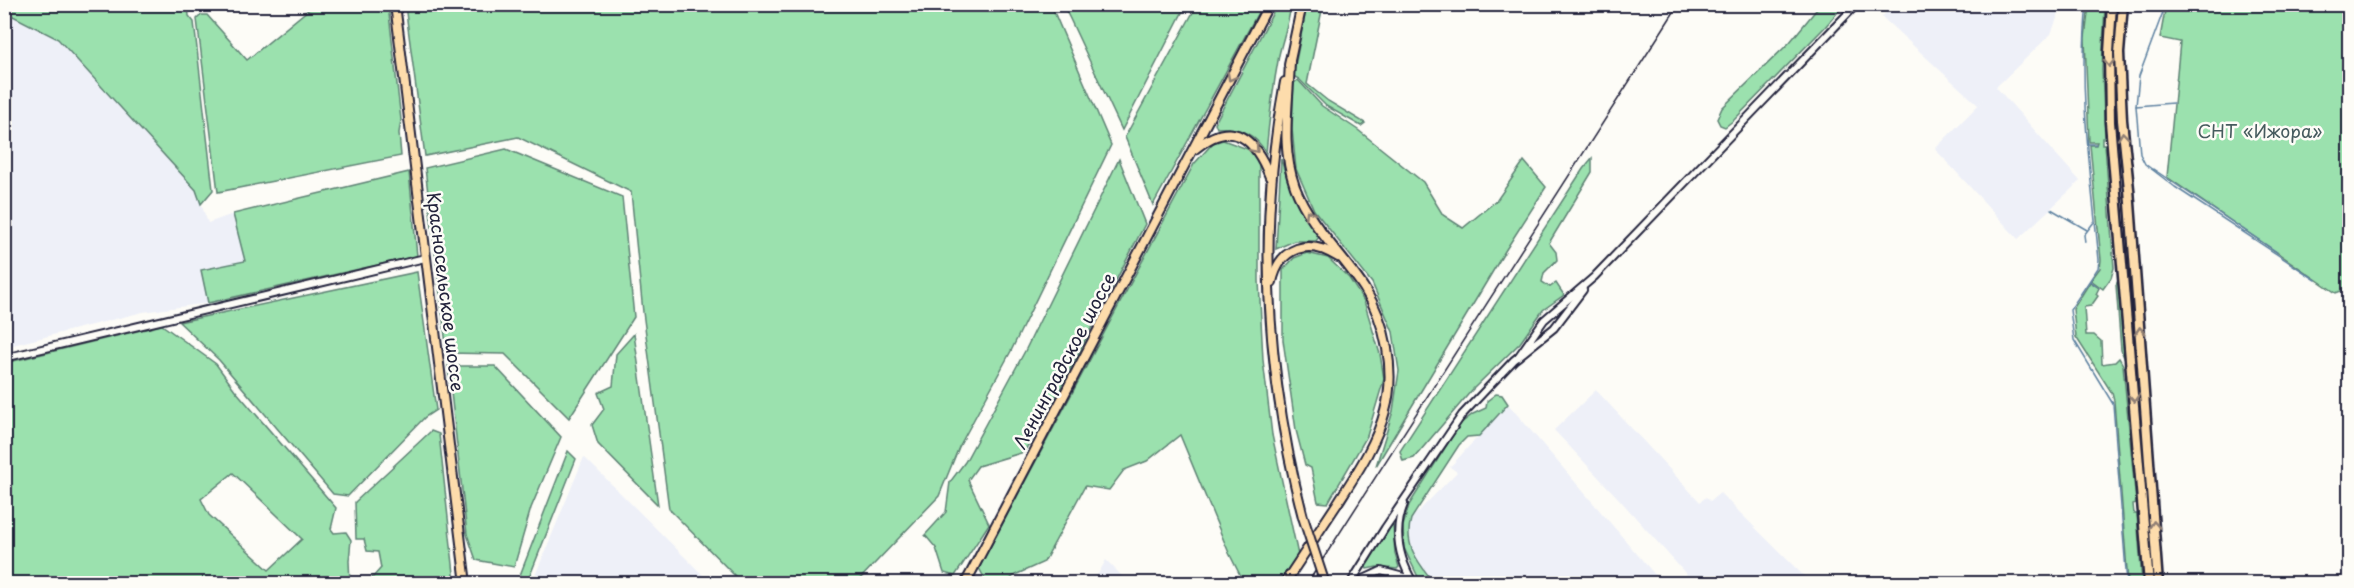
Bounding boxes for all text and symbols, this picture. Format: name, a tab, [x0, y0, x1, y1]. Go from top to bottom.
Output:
one-way arrow	[2103, 58, 2115, 67]
one-way arrow	[1227, 70, 1238, 81]
park label: СНТ «Ижора»	[2198, 117, 2322, 144]
one-way arrow	[2118, 132, 2130, 141]
one-way arrow	[1248, 142, 1259, 153]
street label: Красносельское шоссе	[421, 191, 472, 393]
one-way arrow	[1305, 210, 1317, 220]
street label: Ленинградское шоссе	[1006, 267, 1122, 453]
one-way arrow	[2133, 326, 2146, 335]
one-way arrow	[2127, 394, 2140, 403]
one-way arrow	[2148, 521, 2161, 530]

